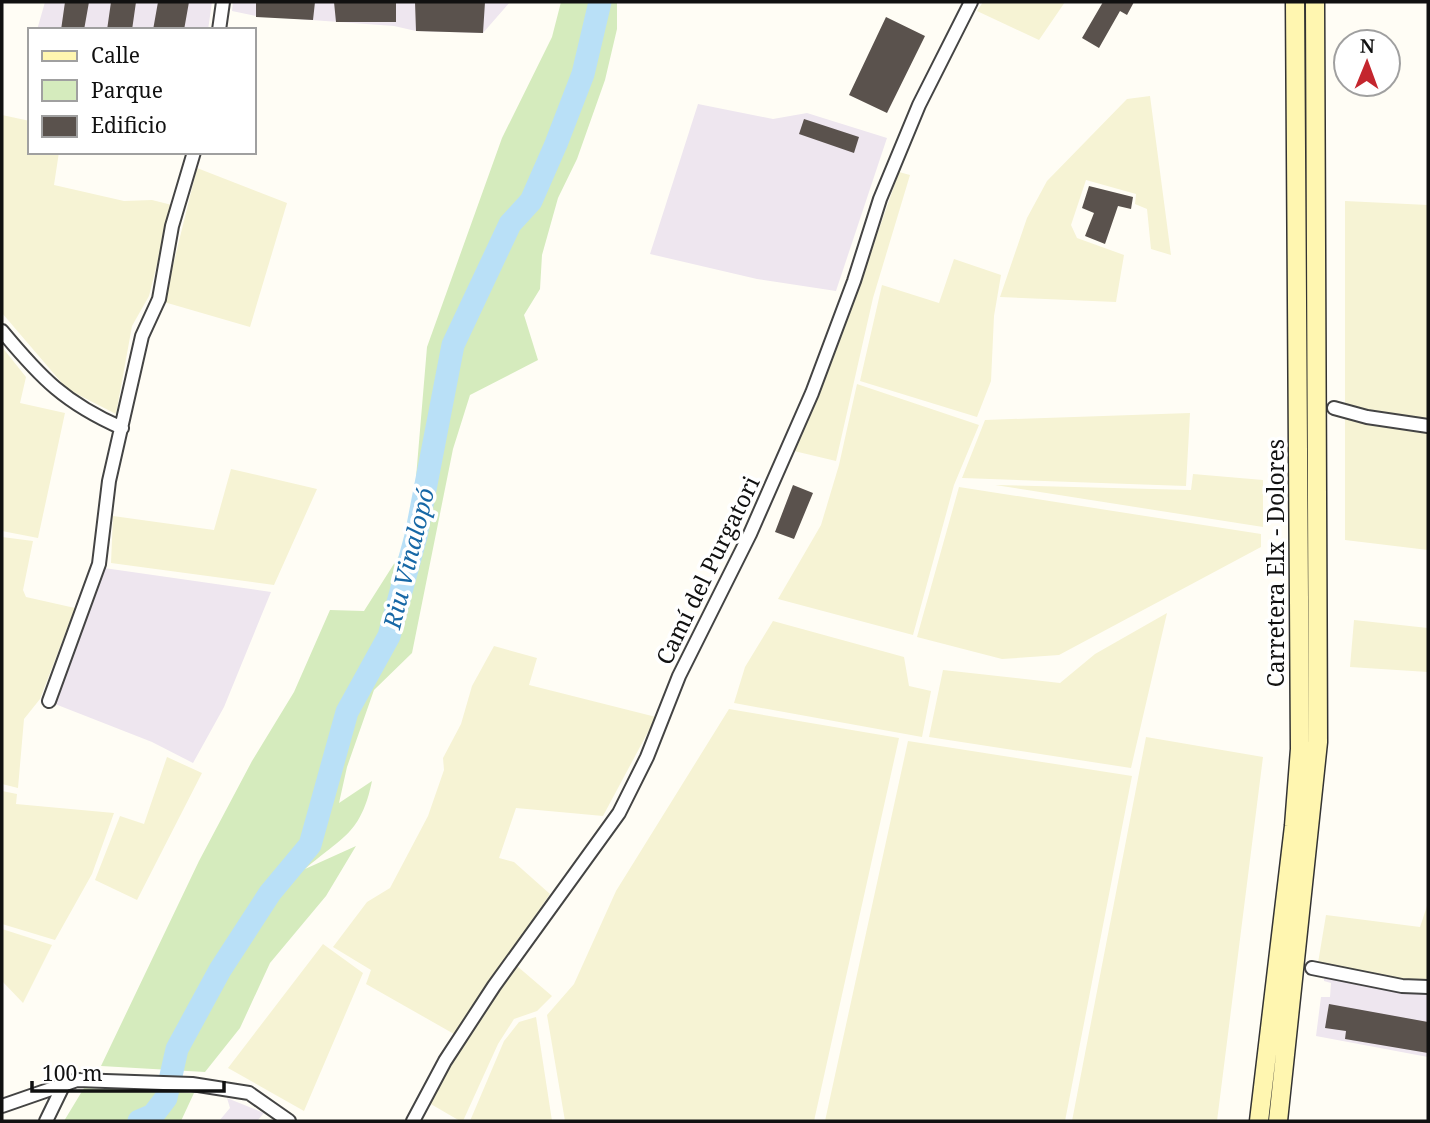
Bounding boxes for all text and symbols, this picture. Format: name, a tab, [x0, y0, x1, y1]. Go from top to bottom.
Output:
legend	[28, 28, 256, 154]
north arrow	[1332, 28, 1402, 98]
text: N	[1360, 33, 1375, 59]
text: Calle	[91, 41, 140, 69]
text: Parque	[91, 76, 163, 104]
text: Edificio	[91, 111, 167, 139]
street label: Carretera Elx - Dolores	[1259, 439, 1291, 687]
street label: Camí del Purgatori	[647, 470, 767, 670]
water label: Riu Vinalopó	[374, 484, 441, 633]
scale bar	[32, 1050, 224, 1094]
text: 100 m	[42, 1059, 103, 1087]

